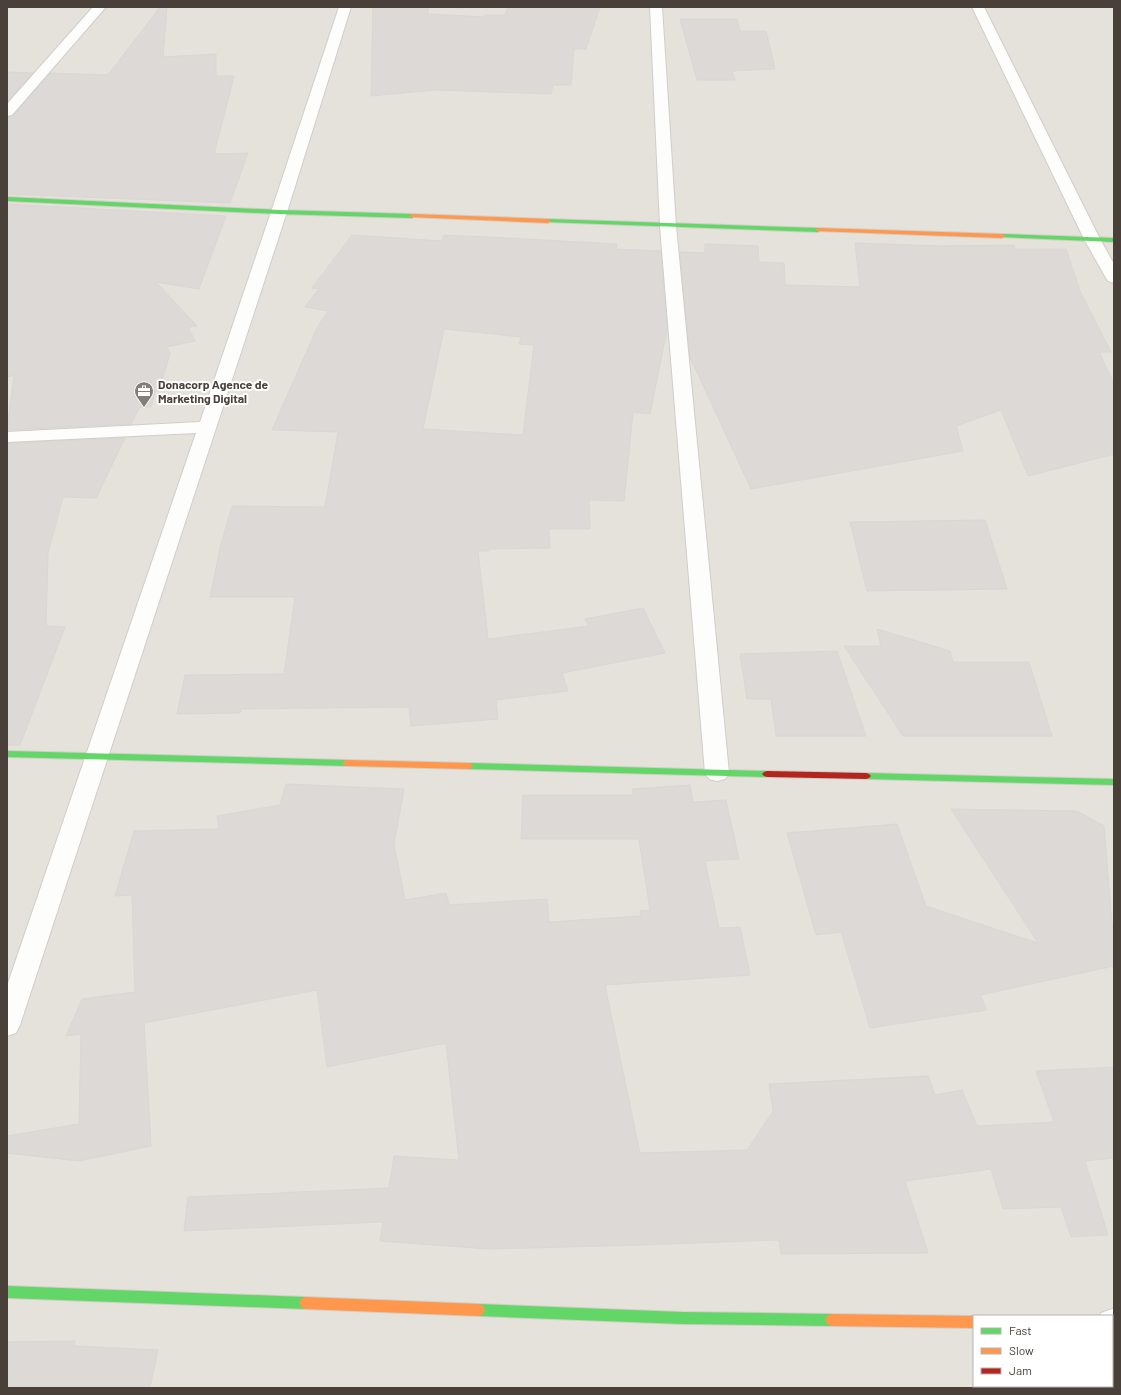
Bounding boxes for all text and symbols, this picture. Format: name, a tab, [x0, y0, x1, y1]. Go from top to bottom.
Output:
place label: Donacorp Agence de Marketing Digital	[158, 377, 269, 405]
office icon: Donacorp Agence de Marketing Digital	[133, 380, 155, 408]
legend	[973, 1315, 1113, 1387]
text: Fast	[1009, 1323, 1032, 1337]
text: Slow	[1009, 1343, 1034, 1357]
text: Jam	[1009, 1363, 1032, 1377]

